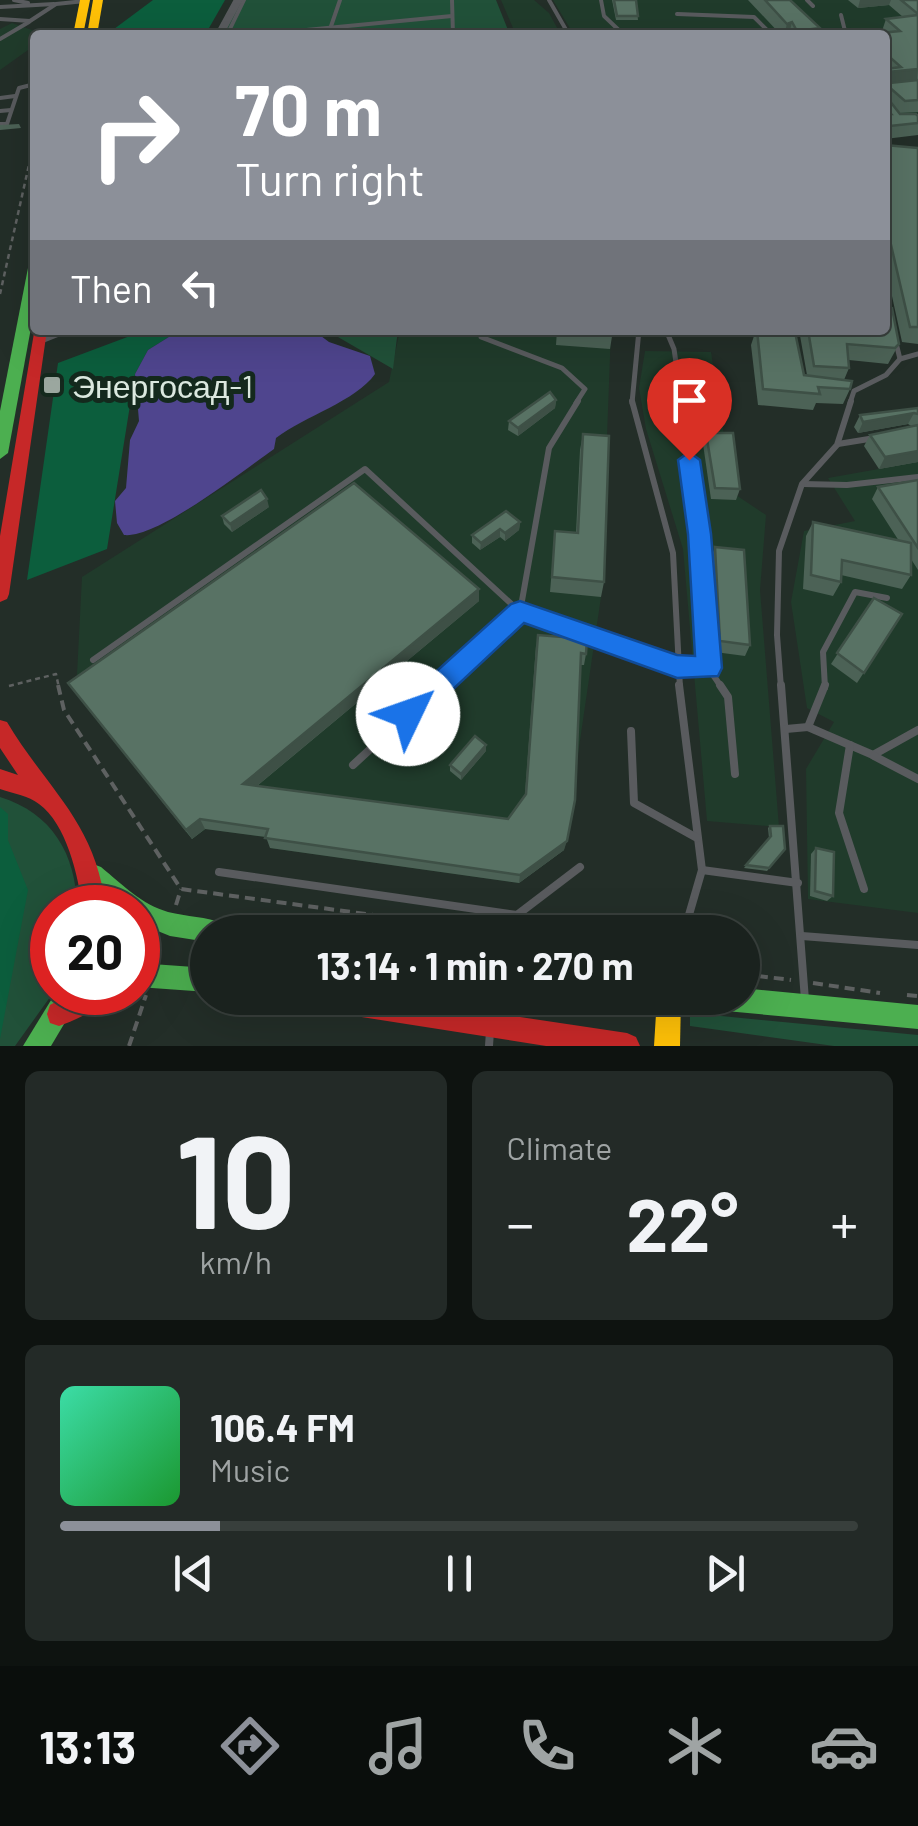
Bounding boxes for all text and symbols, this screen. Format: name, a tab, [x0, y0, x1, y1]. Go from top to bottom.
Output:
text: 70 m	[235, 66, 382, 150]
icon: right	[70, 70, 200, 200]
text: Turn right	[235, 151, 425, 205]
icon: left	[173, 260, 228, 315]
text: Then	[70, 265, 153, 311]
pin	[647, 358, 732, 461]
place label: Энергосад-1	[72, 366, 253, 405]
icon: arrive	[662, 373, 717, 428]
marker: Энергосад-1	[41, 374, 63, 396]
position arrow	[356, 662, 460, 766]
speed limit sign: 20	[30, 885, 160, 1015]
text: 13:14 · 1 min · 270 m	[317, 942, 633, 988]
text: 10	[176, 1099, 296, 1255]
text: Climate	[507, 1128, 612, 1166]
text: 22°	[626, 1177, 738, 1267]
text: −	[507, 1189, 534, 1255]
text: +	[830, 1189, 858, 1255]
text: km/h	[200, 1242, 272, 1280]
text: 106.4 FM	[210, 1404, 355, 1450]
text: Music	[210, 1450, 290, 1488]
icon: previous	[166, 1546, 221, 1601]
icon: pause	[432, 1546, 487, 1601]
icon: next	[698, 1546, 753, 1601]
icon: directions	[215, 1711, 285, 1781]
icon: music	[363, 1711, 433, 1781]
icon: phone	[512, 1711, 582, 1781]
icon: climate	[660, 1711, 730, 1781]
icon: car	[809, 1711, 879, 1781]
text: 13:13	[39, 1719, 136, 1773]

